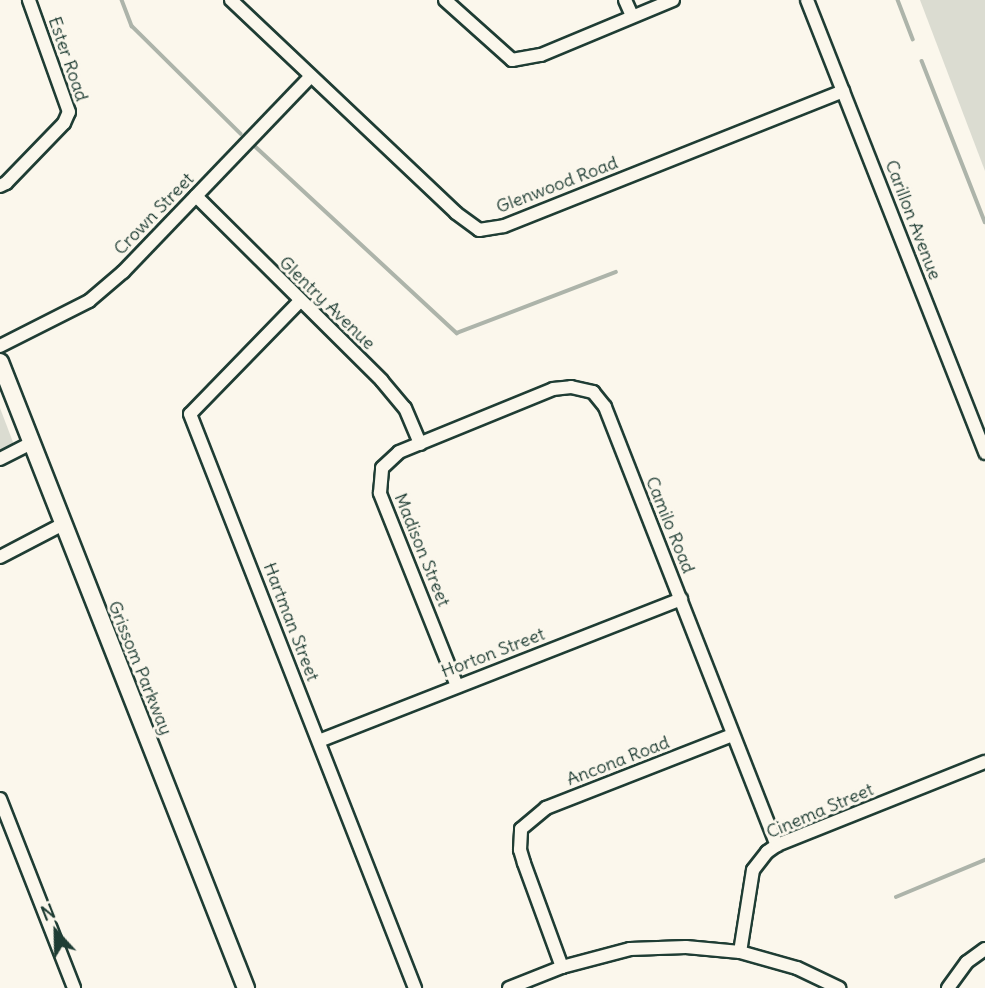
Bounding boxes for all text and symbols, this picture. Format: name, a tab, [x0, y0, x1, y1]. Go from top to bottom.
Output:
street label: Ester Road	[43, 14, 93, 104]
street label: Glenwood Road	[493, 152, 621, 218]
street label: Carillon Avenue	[880, 157, 946, 283]
street label: Crown Street	[109, 168, 199, 260]
street label: Glentry Avenue	[274, 252, 380, 354]
street label: Camilo Road	[641, 473, 699, 577]
street label: Madison Street	[389, 490, 455, 610]
street label: Hartman Street	[258, 560, 324, 684]
street label: Grissom Parkway	[103, 598, 177, 738]
street label: Horton Street	[438, 623, 548, 683]
street label: Ancona Road	[564, 732, 672, 790]
street label: Cinema Street	[763, 779, 877, 843]
north arrow	[21, 897, 91, 967]
text: N	[38, 899, 59, 926]

